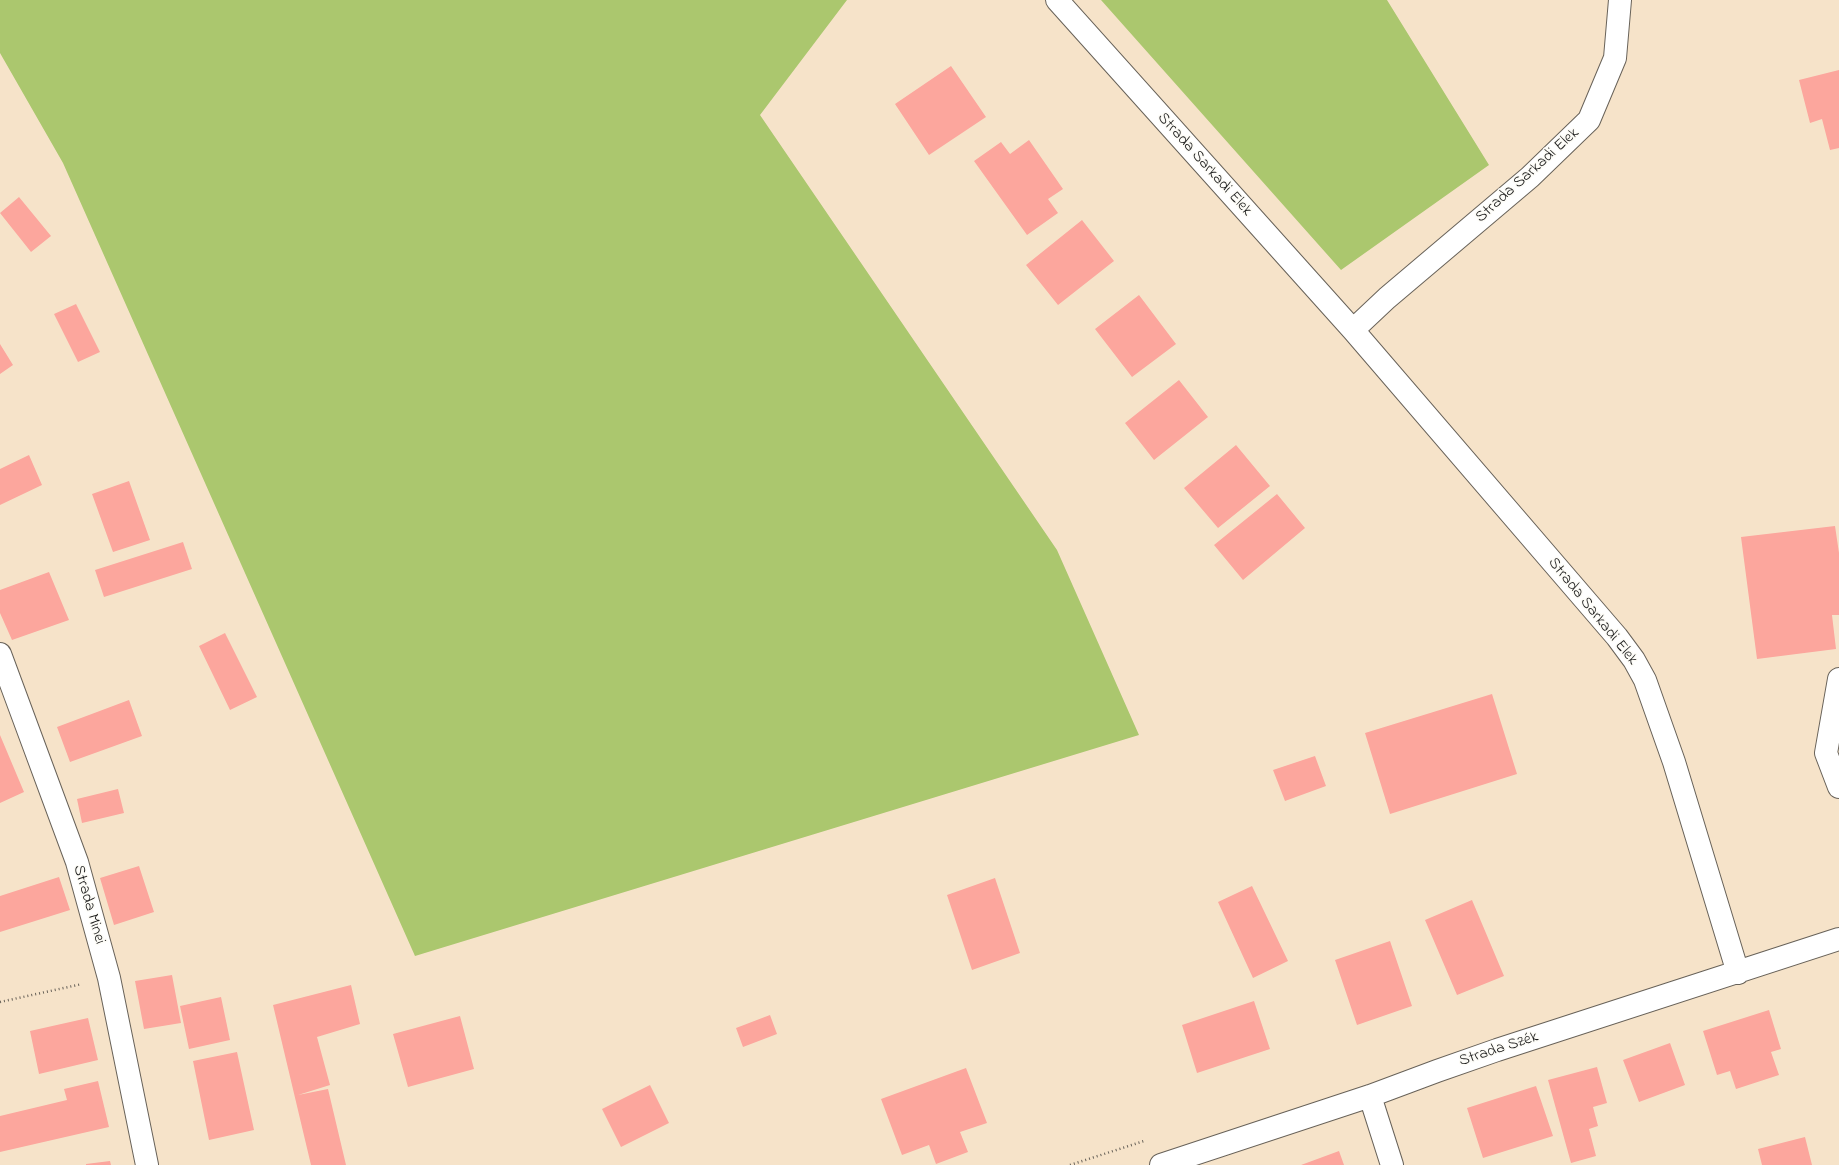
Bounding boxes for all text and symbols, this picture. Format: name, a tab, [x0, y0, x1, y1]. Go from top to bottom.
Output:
street label: Strada Sarkadi Elek	[1152, 109, 1256, 221]
street label: Strada Sarkadi Elek	[1472, 124, 1584, 228]
street label: Strada Sarkadi Elek	[1543, 554, 1641, 670]
street label: Strada Minei	[68, 863, 108, 947]
street label: Strada Szék	[1457, 1028, 1541, 1072]

